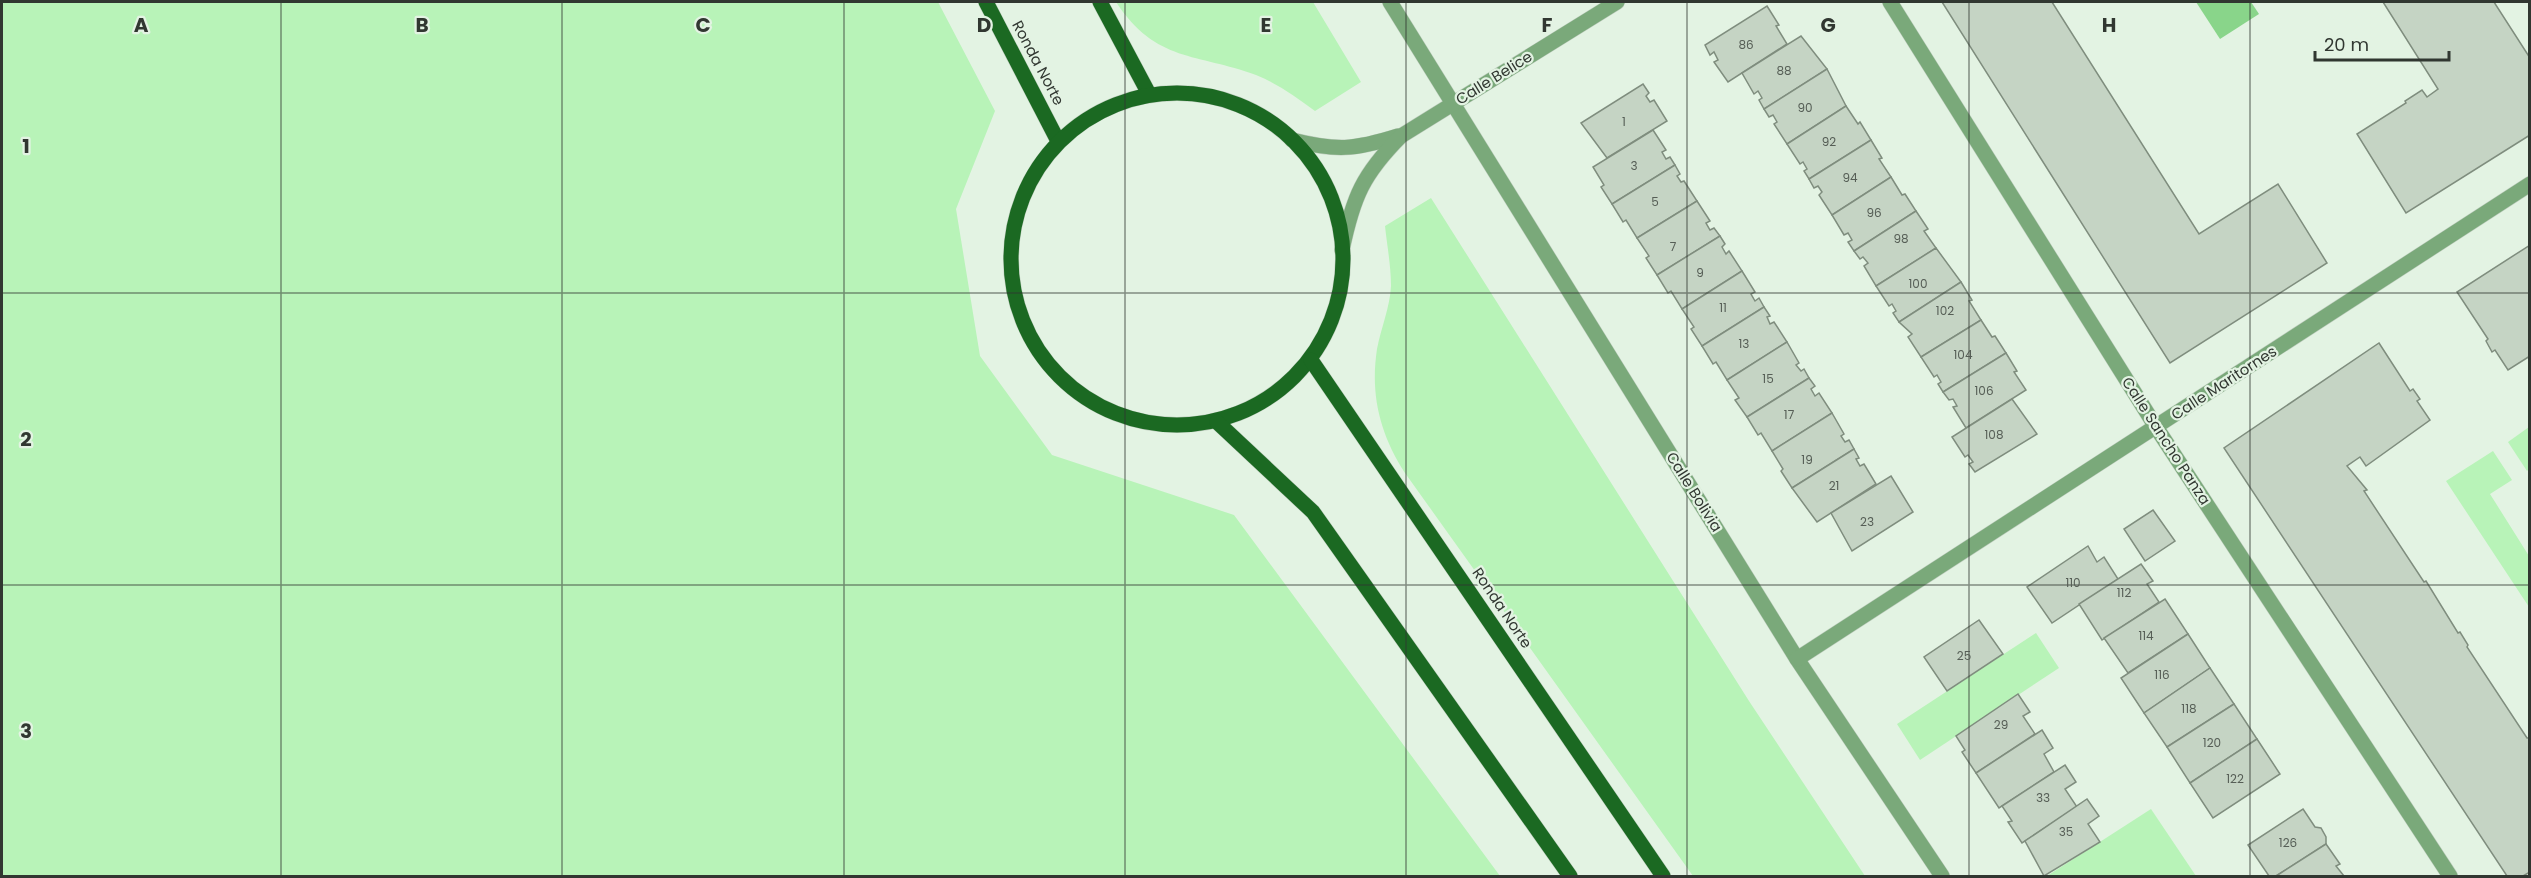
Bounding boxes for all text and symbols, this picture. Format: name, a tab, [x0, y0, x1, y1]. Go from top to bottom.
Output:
text: A	[134, 11, 149, 39]
text: B	[415, 11, 429, 39]
text: C	[695, 11, 711, 39]
text: D	[977, 11, 991, 39]
text: E	[1261, 11, 1271, 39]
text: F	[1542, 11, 1553, 39]
text: G	[1820, 11, 1836, 39]
text: H	[2102, 11, 2116, 39]
street label: Ronda Norte	[1007, 17, 1070, 109]
scale bar	[2315, 24, 2448, 62]
text: 20 m	[2324, 32, 2369, 57]
house number: 86	[1738, 36, 1754, 53]
street label: Calle Belice	[1451, 46, 1536, 109]
house number: 88	[1776, 62, 1792, 79]
house number: 90	[1797, 99, 1813, 116]
house number: 1	[1622, 113, 1626, 130]
text: 1	[22, 132, 30, 160]
house number: 92	[1822, 133, 1836, 150]
house number: 3	[1630, 157, 1638, 174]
house number: 94	[1842, 169, 1858, 186]
house number: 5	[1651, 193, 1659, 210]
house number: 96	[1866, 204, 1882, 221]
house number: 98	[1893, 230, 1909, 247]
house number: 7	[1670, 238, 1677, 255]
house number: 9	[1696, 264, 1704, 281]
house number: 100	[1909, 275, 1927, 292]
house number: 11	[1719, 299, 1727, 316]
house number: 102	[1936, 302, 1954, 319]
house number: 13	[1739, 335, 1749, 352]
street label: Calle Maritornes	[2167, 340, 2281, 425]
house number: 104	[1954, 346, 1973, 363]
house number: 15	[1762, 370, 1774, 387]
street label: Calle Sancho Panza	[2117, 373, 2216, 509]
house number: 106	[1975, 382, 1994, 399]
house number: 17	[1784, 406, 1795, 423]
text: 2	[20, 425, 32, 453]
house number: 108	[1985, 426, 2003, 443]
street label: Calle Bolivia	[1661, 448, 1727, 536]
house number: 19	[1801, 451, 1813, 468]
house number: 21	[1829, 477, 1839, 494]
house number: 23	[1860, 513, 1874, 530]
street label: Ronda Norte	[1468, 563, 1537, 652]
house number: 110	[2065, 574, 2081, 591]
house number: 112	[2117, 584, 2131, 601]
house number: 114	[2138, 627, 2154, 644]
house number: 25	[1957, 647, 1971, 664]
house number: 116	[2154, 666, 2170, 683]
house number: 118	[2181, 700, 2197, 717]
house number: 29	[1994, 716, 2008, 733]
text: 3	[20, 717, 32, 745]
house number: 120	[2203, 734, 2221, 751]
house number: 122	[2226, 770, 2244, 787]
house number: 33	[2036, 789, 2050, 806]
house number: 35	[2059, 823, 2073, 840]
house number: 126	[2279, 834, 2297, 851]

